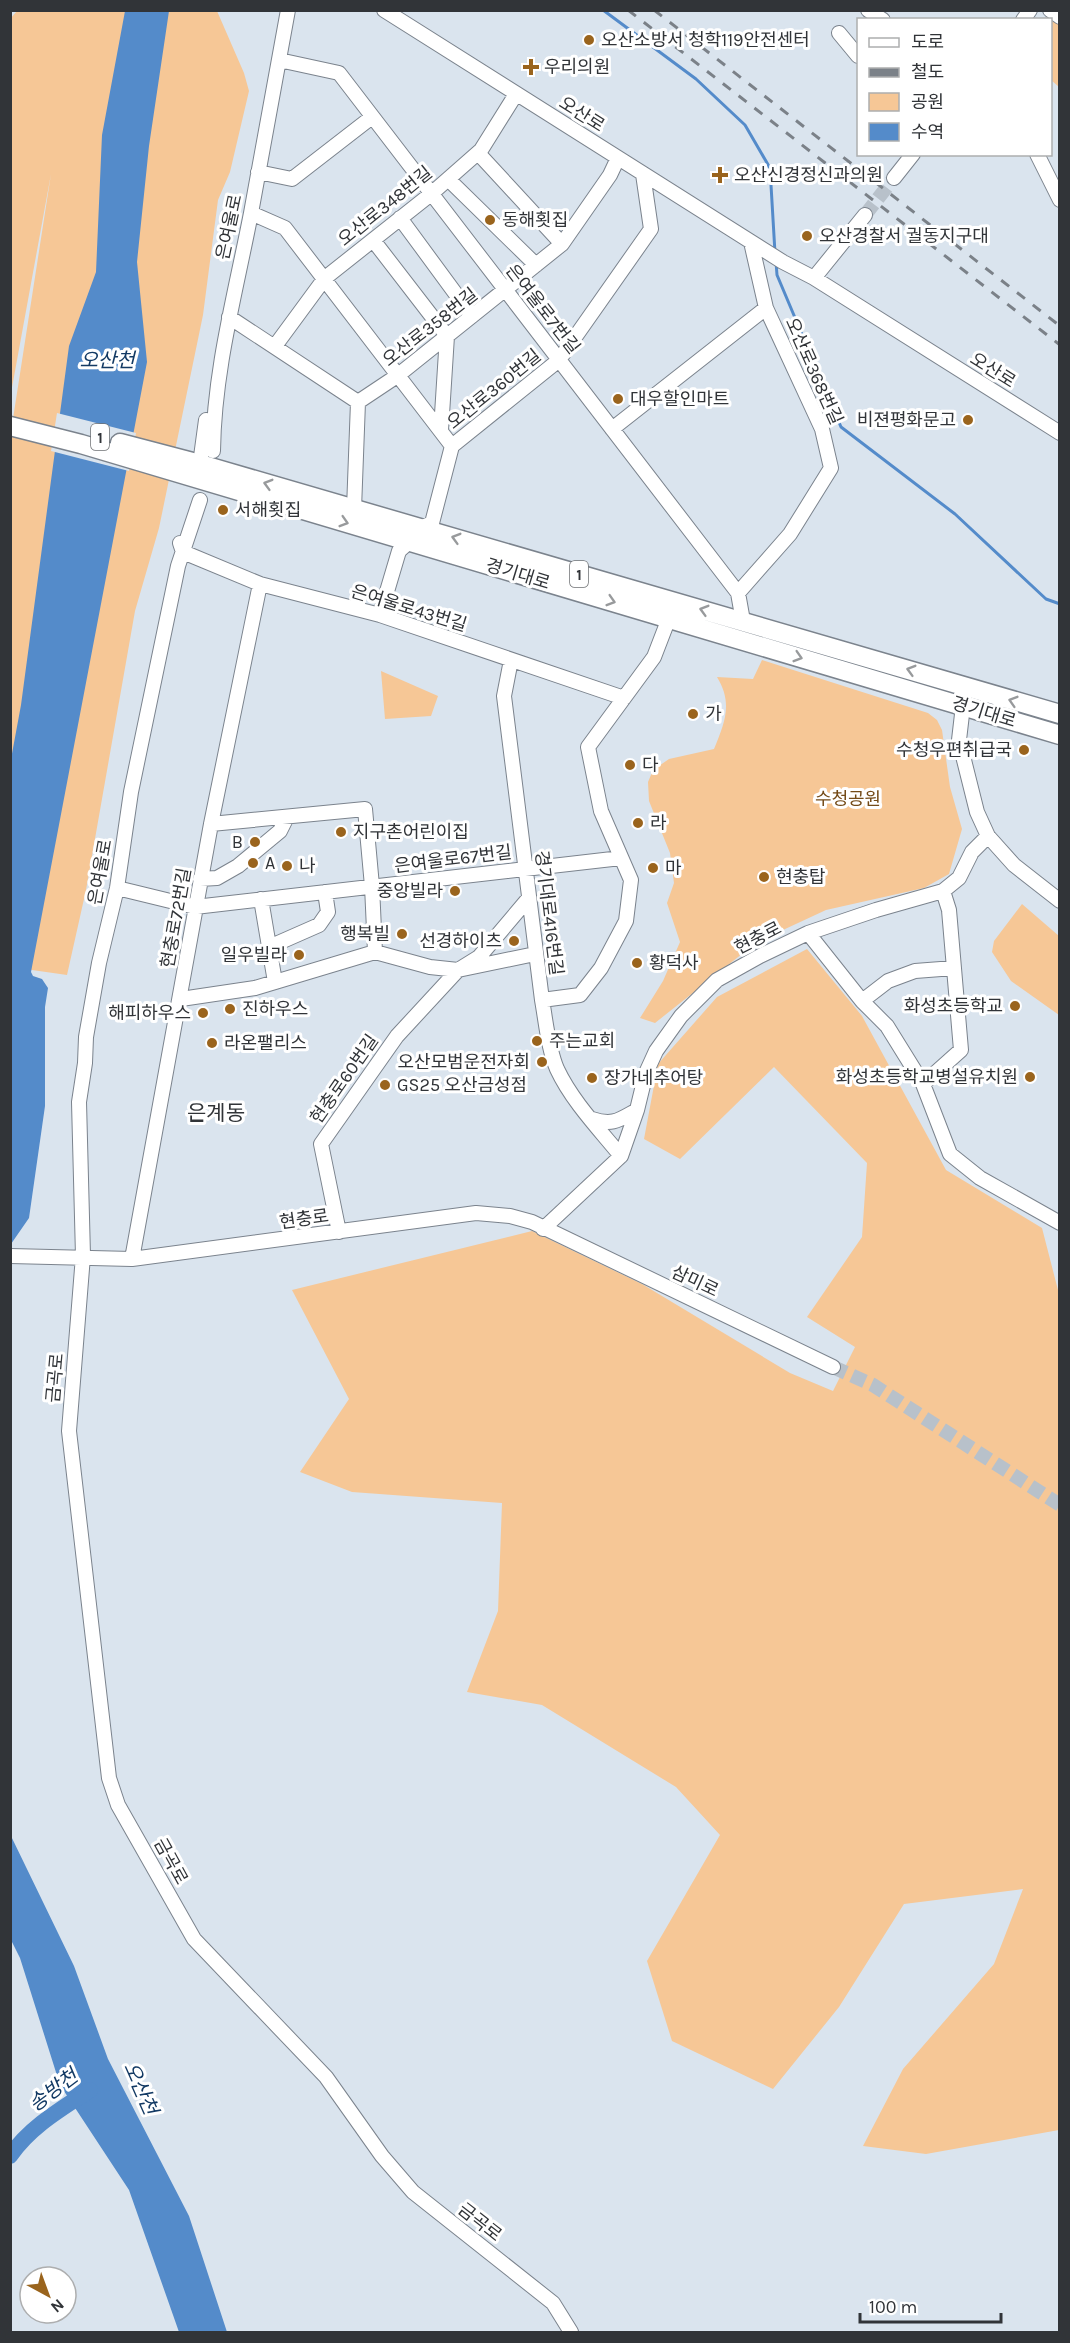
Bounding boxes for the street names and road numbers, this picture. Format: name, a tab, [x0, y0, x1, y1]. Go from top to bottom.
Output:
street label: 오산로	[555, 92, 609, 136]
street label: 오산로348번길	[334, 161, 436, 251]
street label: 은여울로	[211, 192, 247, 262]
street label: 은여울로7번길	[501, 260, 585, 358]
street label: 오산로358번길	[378, 283, 482, 371]
street label: 오산로368번길	[781, 314, 847, 428]
street label: 오산로360번길	[443, 344, 545, 434]
street label: 오산로	[966, 348, 1020, 392]
road number: 1	[91, 424, 109, 450]
street label: 경기대로	[483, 554, 553, 594]
road number: 1	[570, 561, 588, 587]
street label: 은여울로43번길	[348, 580, 470, 636]
street label: 경기대로	[949, 692, 1019, 732]
street label: 은여울로	[83, 837, 117, 907]
street label: 은여울로67번길	[393, 841, 513, 877]
street label: 경기대로416번길	[530, 849, 568, 977]
street label: 현충로72번길	[156, 866, 196, 970]
street label: 현충로	[731, 917, 785, 959]
street label: 현충로60번길	[305, 1030, 383, 1128]
street label: 현충로	[278, 1205, 330, 1233]
street label: 삼미로	[668, 1261, 722, 1301]
street label: 금곡로	[42, 1352, 68, 1404]
street label: 금곡로	[149, 1834, 193, 1888]
street label: 금곡로	[454, 2198, 506, 2246]

